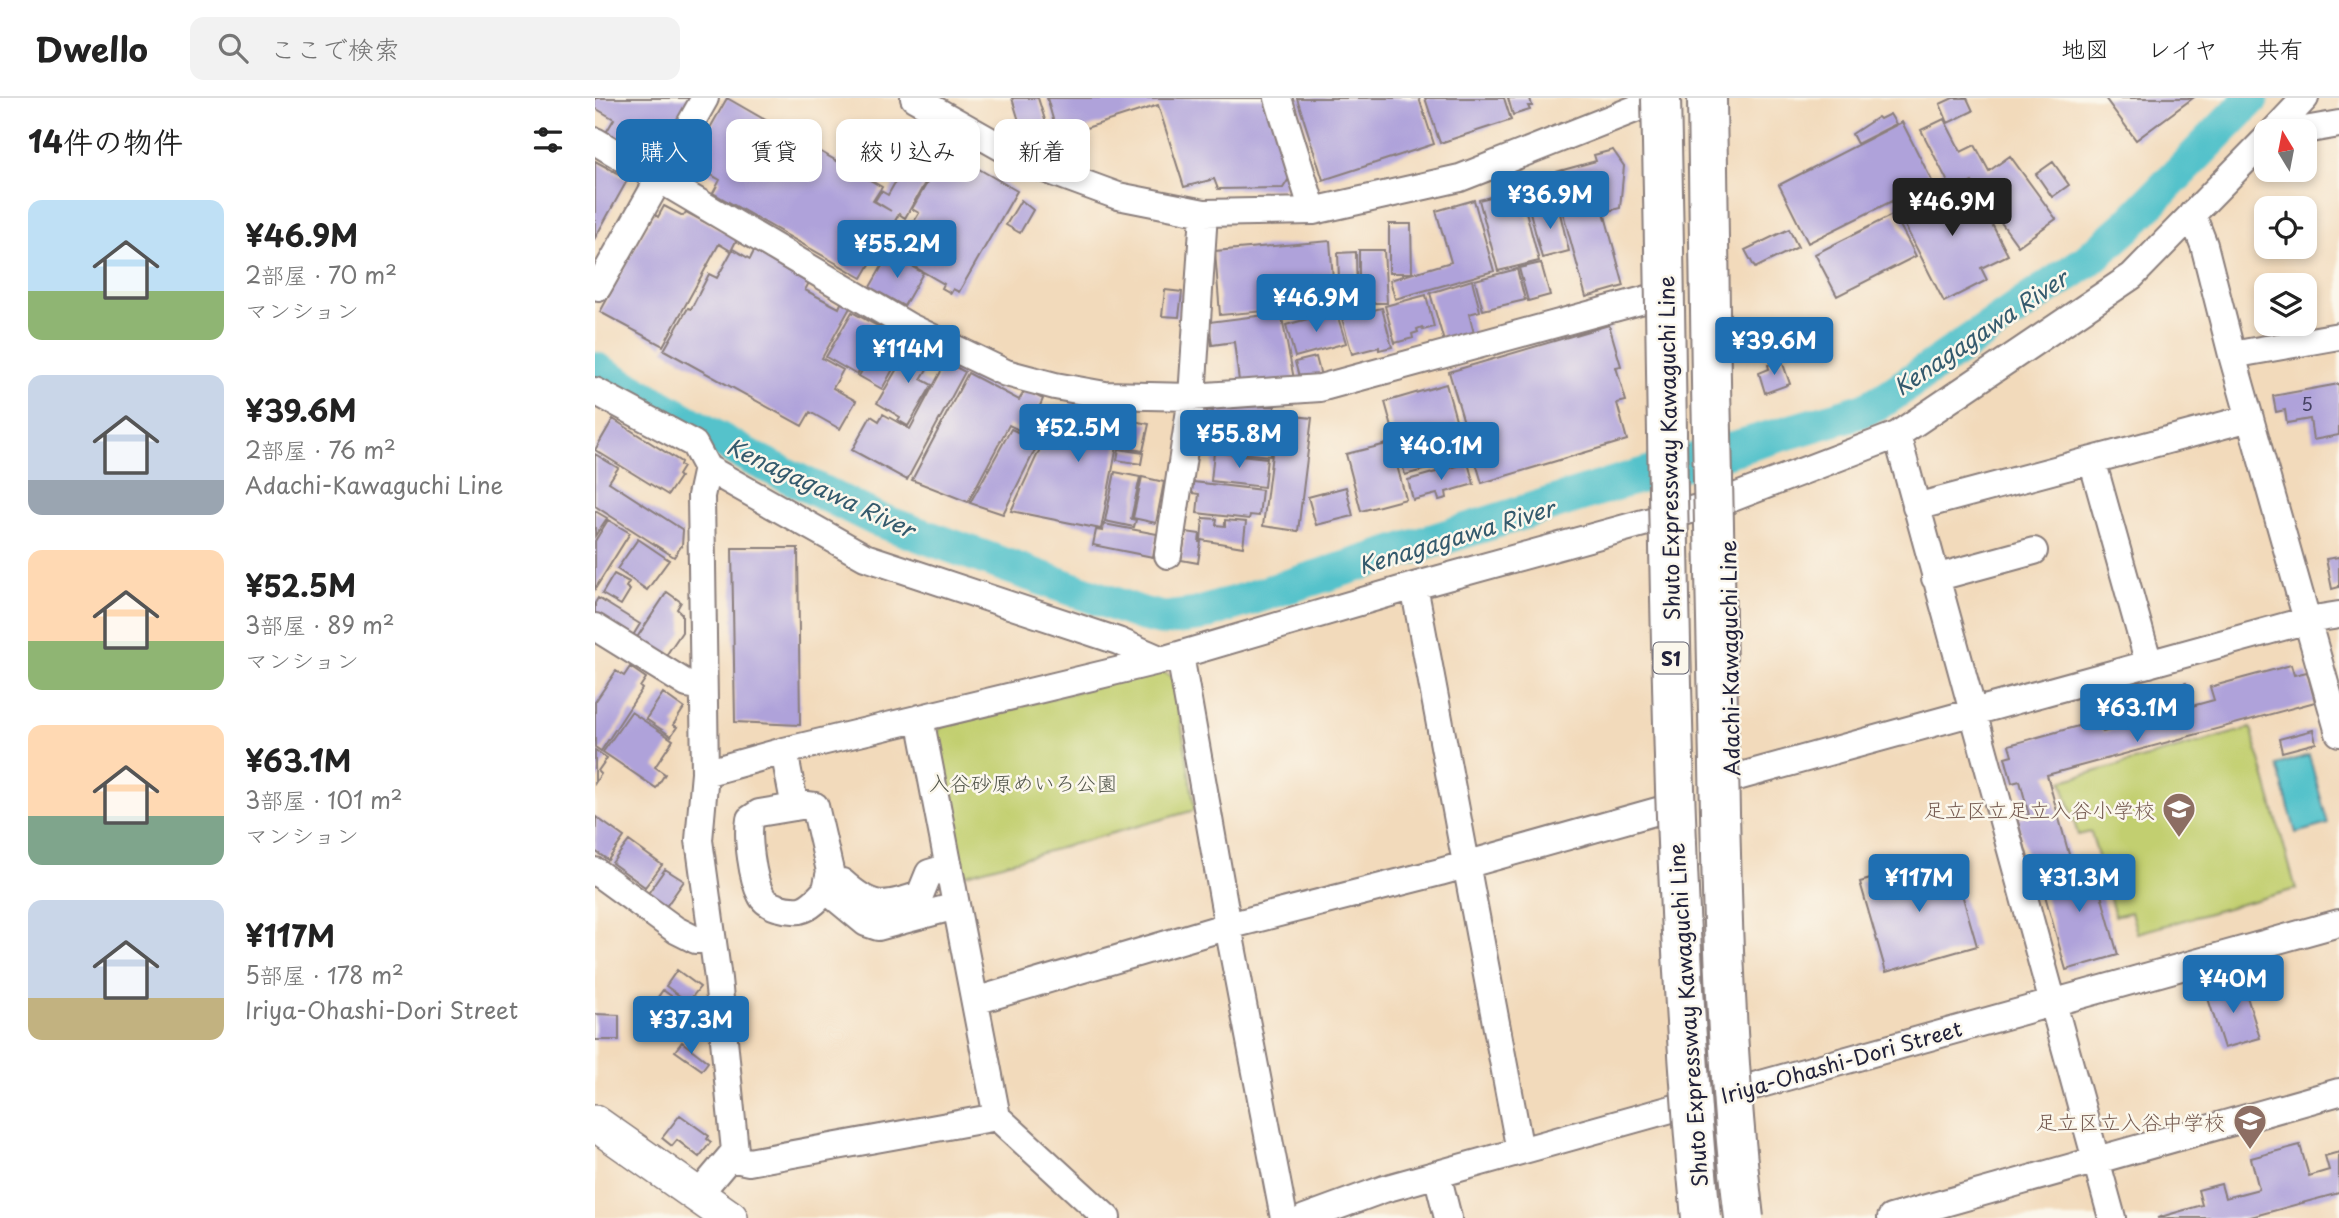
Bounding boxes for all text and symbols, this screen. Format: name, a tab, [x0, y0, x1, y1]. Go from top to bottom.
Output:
search box	[190, 17, 680, 80]
text: Dwello	[35, 23, 148, 73]
icon: search	[214, 29, 252, 67]
text: ここで検索	[270, 29, 400, 68]
text: 地図	[2061, 30, 2109, 66]
text: レイヤ	[2147, 30, 2218, 66]
text: 共有	[2256, 30, 2304, 66]
text: 14件の物件	[28, 118, 183, 163]
chip: 購入	[616, 119, 712, 182]
chip: 賃貸	[726, 119, 822, 182]
chip: 絞り込み	[836, 119, 980, 182]
chip: 新着	[994, 119, 1090, 182]
north arrow	[2254, 119, 2317, 182]
map controls	[2254, 119, 2317, 336]
icon: filters	[529, 121, 567, 159]
pin: ¥36.9M	[1493, 172, 1607, 231]
text: ¥36.9M	[1507, 176, 1593, 211]
pin: ¥46.9M	[1895, 178, 2009, 238]
text: ¥46.9M	[1909, 183, 1995, 218]
button: locate	[2254, 196, 2317, 259]
text: ¥46.9M	[245, 212, 358, 257]
pin: ¥55.2M	[840, 220, 954, 280]
text: ¥55.2M	[853, 225, 941, 260]
icon: home	[84, 228, 168, 312]
text: 2部屋 · 70 m²	[245, 257, 397, 292]
water label: Kenagagawa River	[1886, 259, 2077, 403]
button: layers	[2254, 273, 2317, 336]
pin: ¥46.9M	[1259, 274, 1373, 334]
street label: Shuto Expressway Kawaguchi Line	[1649, 275, 1687, 621]
text: ¥46.9M	[1273, 279, 1359, 314]
text: マンション	[245, 292, 359, 327]
pin: ¥39.6M	[1717, 317, 1831, 377]
text: ¥39.6M	[1731, 322, 1817, 357]
pin: ¥114M	[859, 326, 957, 385]
text: ¥114M	[872, 330, 944, 365]
text: ¥39.6M	[245, 387, 357, 432]
house number: 5	[2301, 390, 2313, 417]
icon: home	[84, 403, 168, 487]
pin: ¥52.5M	[1021, 404, 1135, 464]
text: ¥52.5M	[1035, 409, 1121, 444]
pin: ¥55.8M	[1182, 410, 1296, 470]
text: ¥55.8M	[1196, 415, 1282, 450]
pin: ¥40.1M	[1384, 422, 1498, 482]
text: ¥40.1M	[1399, 427, 1483, 462]
water label: Kenagagawa River	[721, 428, 924, 547]
text: 2部屋 · 76 m²	[245, 432, 396, 467]
text: Adachi-Kawaguchi Line	[245, 467, 503, 502]
water label: Kenagagawa River	[1354, 488, 1562, 582]
street label: Adachi-Kawaguchi Line	[1711, 540, 1747, 776]
text: ¥52.5M	[245, 562, 356, 607]
icon: home	[84, 578, 168, 662]
text: 3部屋 · 89 m²	[245, 607, 395, 642]
text: マンション	[245, 642, 359, 677]
road number: S1	[1653, 642, 1689, 674]
pin: ¥63.1M	[2080, 684, 2194, 744]
text: ¥63.1M	[2096, 689, 2178, 724]
text: ¥63.1M	[245, 737, 351, 782]
icon: home	[84, 753, 168, 837]
park label: 入谷砂原めいろ公園	[929, 766, 1118, 798]
text: 3部屋 · 101 m²	[245, 782, 403, 817]
school or university icon: 足立区立足立入谷小学校	[2160, 790, 2198, 839]
place label: 足立区立足立入谷小学校	[1924, 793, 2155, 825]
text: マンション	[245, 817, 359, 852]
street label: Shuto Expressway Kawaguchi Line	[1659, 842, 1715, 1188]
pin: ¥117M	[1870, 854, 1968, 914]
pin: ¥31.3M	[2022, 854, 2136, 914]
text: ¥117M	[1884, 859, 1954, 894]
text: ¥31.3M	[2038, 859, 2120, 894]
text: ¥117M	[245, 912, 335, 957]
icon: home	[84, 928, 168, 1012]
pin: ¥40M	[2192, 956, 2274, 1015]
text: 5部屋 · 178 m²	[245, 957, 404, 992]
text: ¥40M	[2199, 960, 2267, 995]
text: Iriya-Ohashi-Dori Street	[245, 992, 518, 1027]
pin: ¥37.3M	[634, 996, 748, 1056]
text: ¥37.3M	[649, 1001, 733, 1036]
street label: Iriya-Ohashi-Dori Street	[1717, 1011, 1965, 1111]
school or university icon: 足立区立入谷中学校	[2231, 1102, 2269, 1151]
place label: 足立区立入谷中学校	[2036, 1105, 2225, 1137]

